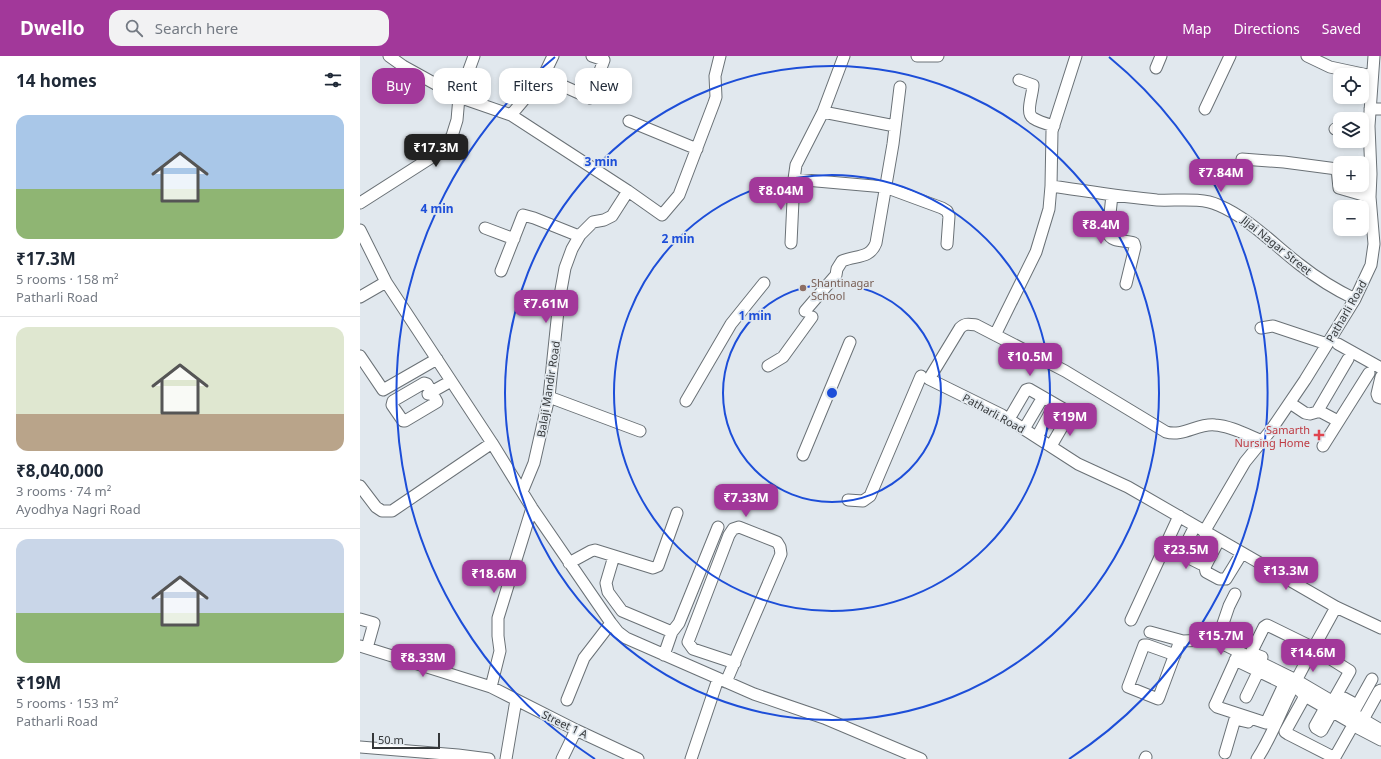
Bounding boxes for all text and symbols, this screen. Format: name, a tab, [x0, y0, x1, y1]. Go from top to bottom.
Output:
search box	[109, 10, 389, 46]
text: Dwello	[20, 15, 85, 41]
icon: search	[123, 17, 145, 39]
text: Search here	[155, 18, 238, 38]
text: Map	[1182, 19, 1211, 38]
text: Directions	[1233, 19, 1300, 38]
text: Saved	[1322, 19, 1361, 38]
chip: Buy	[372, 68, 425, 104]
chip: Rent	[433, 68, 491, 104]
chip: Filters	[499, 68, 567, 104]
chip: New	[575, 68, 632, 104]
map controls	[1333, 68, 1369, 236]
button: locate	[1333, 68, 1369, 104]
text: 14 homes	[16, 69, 97, 92]
icon: filters	[322, 69, 344, 91]
button: layers	[1333, 112, 1369, 148]
pin: ₹17.3M	[403, 134, 469, 168]
text: ₹17.3M	[413, 138, 459, 156]
icon: home	[144, 141, 216, 213]
text: 3 min	[584, 153, 618, 170]
button: +	[1333, 156, 1369, 192]
pin: ₹7.84M	[1188, 159, 1254, 193]
text: ₹7.84M	[1198, 163, 1244, 181]
pin: ₹8.04M	[748, 177, 814, 211]
text: ₹8.04M	[758, 181, 804, 199]
text: 4 min	[420, 200, 454, 217]
button: −	[1333, 200, 1369, 236]
pin: ₹8.4M	[1073, 211, 1129, 245]
street label: Jijai Nagar Street	[1238, 211, 1315, 278]
text: ₹8.4M	[1082, 215, 1120, 233]
text: 2 min	[661, 230, 695, 247]
text: ₹17.3M	[16, 247, 76, 270]
text: 5 rooms · 158 m²	[16, 270, 119, 288]
place label: Shantinagar School	[811, 275, 875, 303]
street label: Patharli Road	[1322, 277, 1370, 345]
marker: Shantinagar School	[798, 283, 808, 293]
text: Patharli Road	[16, 288, 98, 306]
pin: ₹7.61M	[513, 290, 579, 324]
text: ₹7.61M	[523, 294, 569, 312]
text: 1 min	[738, 307, 772, 324]
street label: Balaji Mandir Road	[533, 340, 563, 438]
pin: ₹10.5M	[997, 343, 1063, 377]
text: ₹10.5M	[1007, 347, 1053, 365]
icon: home	[144, 353, 216, 425]
centre of rings	[825, 386, 839, 400]
street label: Patharli Road	[960, 390, 1028, 436]
pin: ₹19M	[1046, 403, 1094, 437]
text: ₹19M	[1053, 407, 1087, 425]
place label: Samarth Nursing Home	[1234, 422, 1310, 450]
marker: Samarth Nursing Home	[1313, 429, 1325, 441]
text: ₹8,040,000	[16, 459, 103, 482]
text: 3 rooms · 74 m²	[16, 482, 111, 500]
pin: ₹7.33M	[713, 484, 779, 518]
text: ₹7.33M	[723, 488, 769, 506]
text: Ayodhya Nagri Road	[16, 500, 141, 518]
pin: ₹23.5M	[1153, 536, 1219, 570]
text: ₹23.5M	[1163, 540, 1209, 558]
pin: ₹13.3M	[1253, 557, 1319, 591]
pin: ₹18.6M	[461, 560, 527, 594]
text: ₹13.3M	[1263, 561, 1309, 579]
text: ₹18.6M	[471, 564, 517, 582]
icon: home	[144, 565, 216, 637]
pin: ₹15.7M	[1188, 622, 1254, 656]
text: ₹15.7M	[1198, 626, 1244, 644]
pin: ₹14.6M	[1280, 639, 1346, 673]
text: ₹14.6M	[1290, 643, 1336, 661]
pin: ₹8.33M	[390, 644, 456, 678]
text: ₹8.33M	[400, 648, 446, 666]
text: ₹19M	[16, 671, 61, 694]
text: 5 rooms · 153 m²	[16, 694, 119, 712]
street label: Street 1 A	[539, 706, 592, 742]
text: Patharli Road	[16, 712, 98, 730]
scale bar	[372, 731, 440, 750]
text: 50 m	[378, 732, 404, 747]

